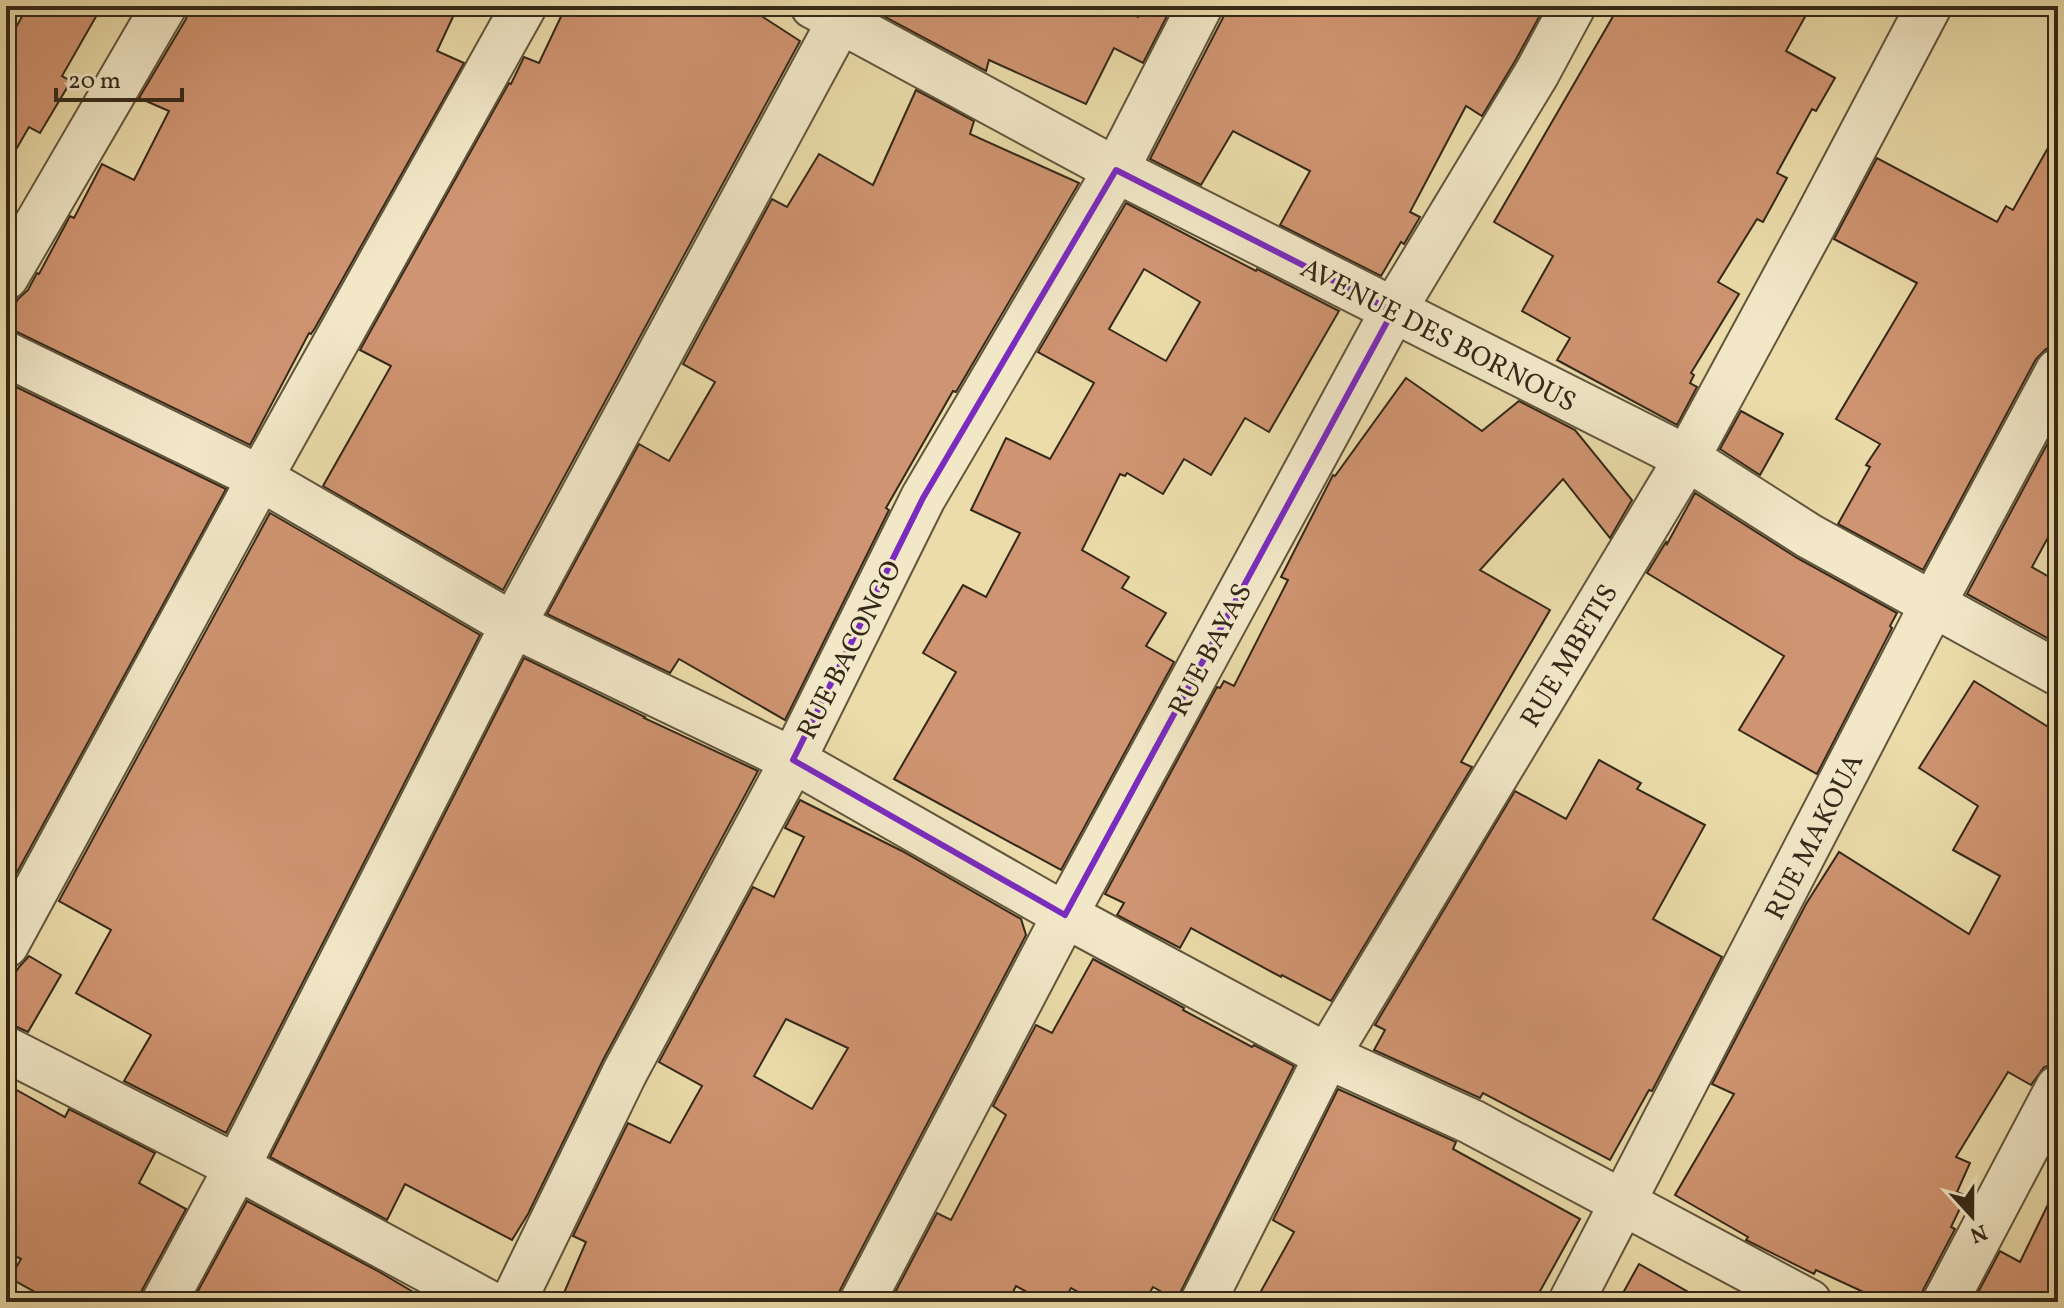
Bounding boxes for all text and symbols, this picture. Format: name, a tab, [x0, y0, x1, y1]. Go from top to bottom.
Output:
scale bar	[56, 52, 182, 102]
text: 20 m	[68, 65, 121, 99]
street label: AVENUE DES BORNOUS	[1293, 250, 1582, 423]
street label: RUE BACONGO	[788, 554, 912, 746]
street label: RUE BAYAS	[1160, 577, 1263, 724]
street label: RUE MBETIS	[1512, 577, 1628, 735]
street label: RUE MAKOUA	[1756, 747, 1874, 927]
north arrow	[1932, 1176, 2012, 1256]
text: N	[1965, 1215, 1991, 1250]

